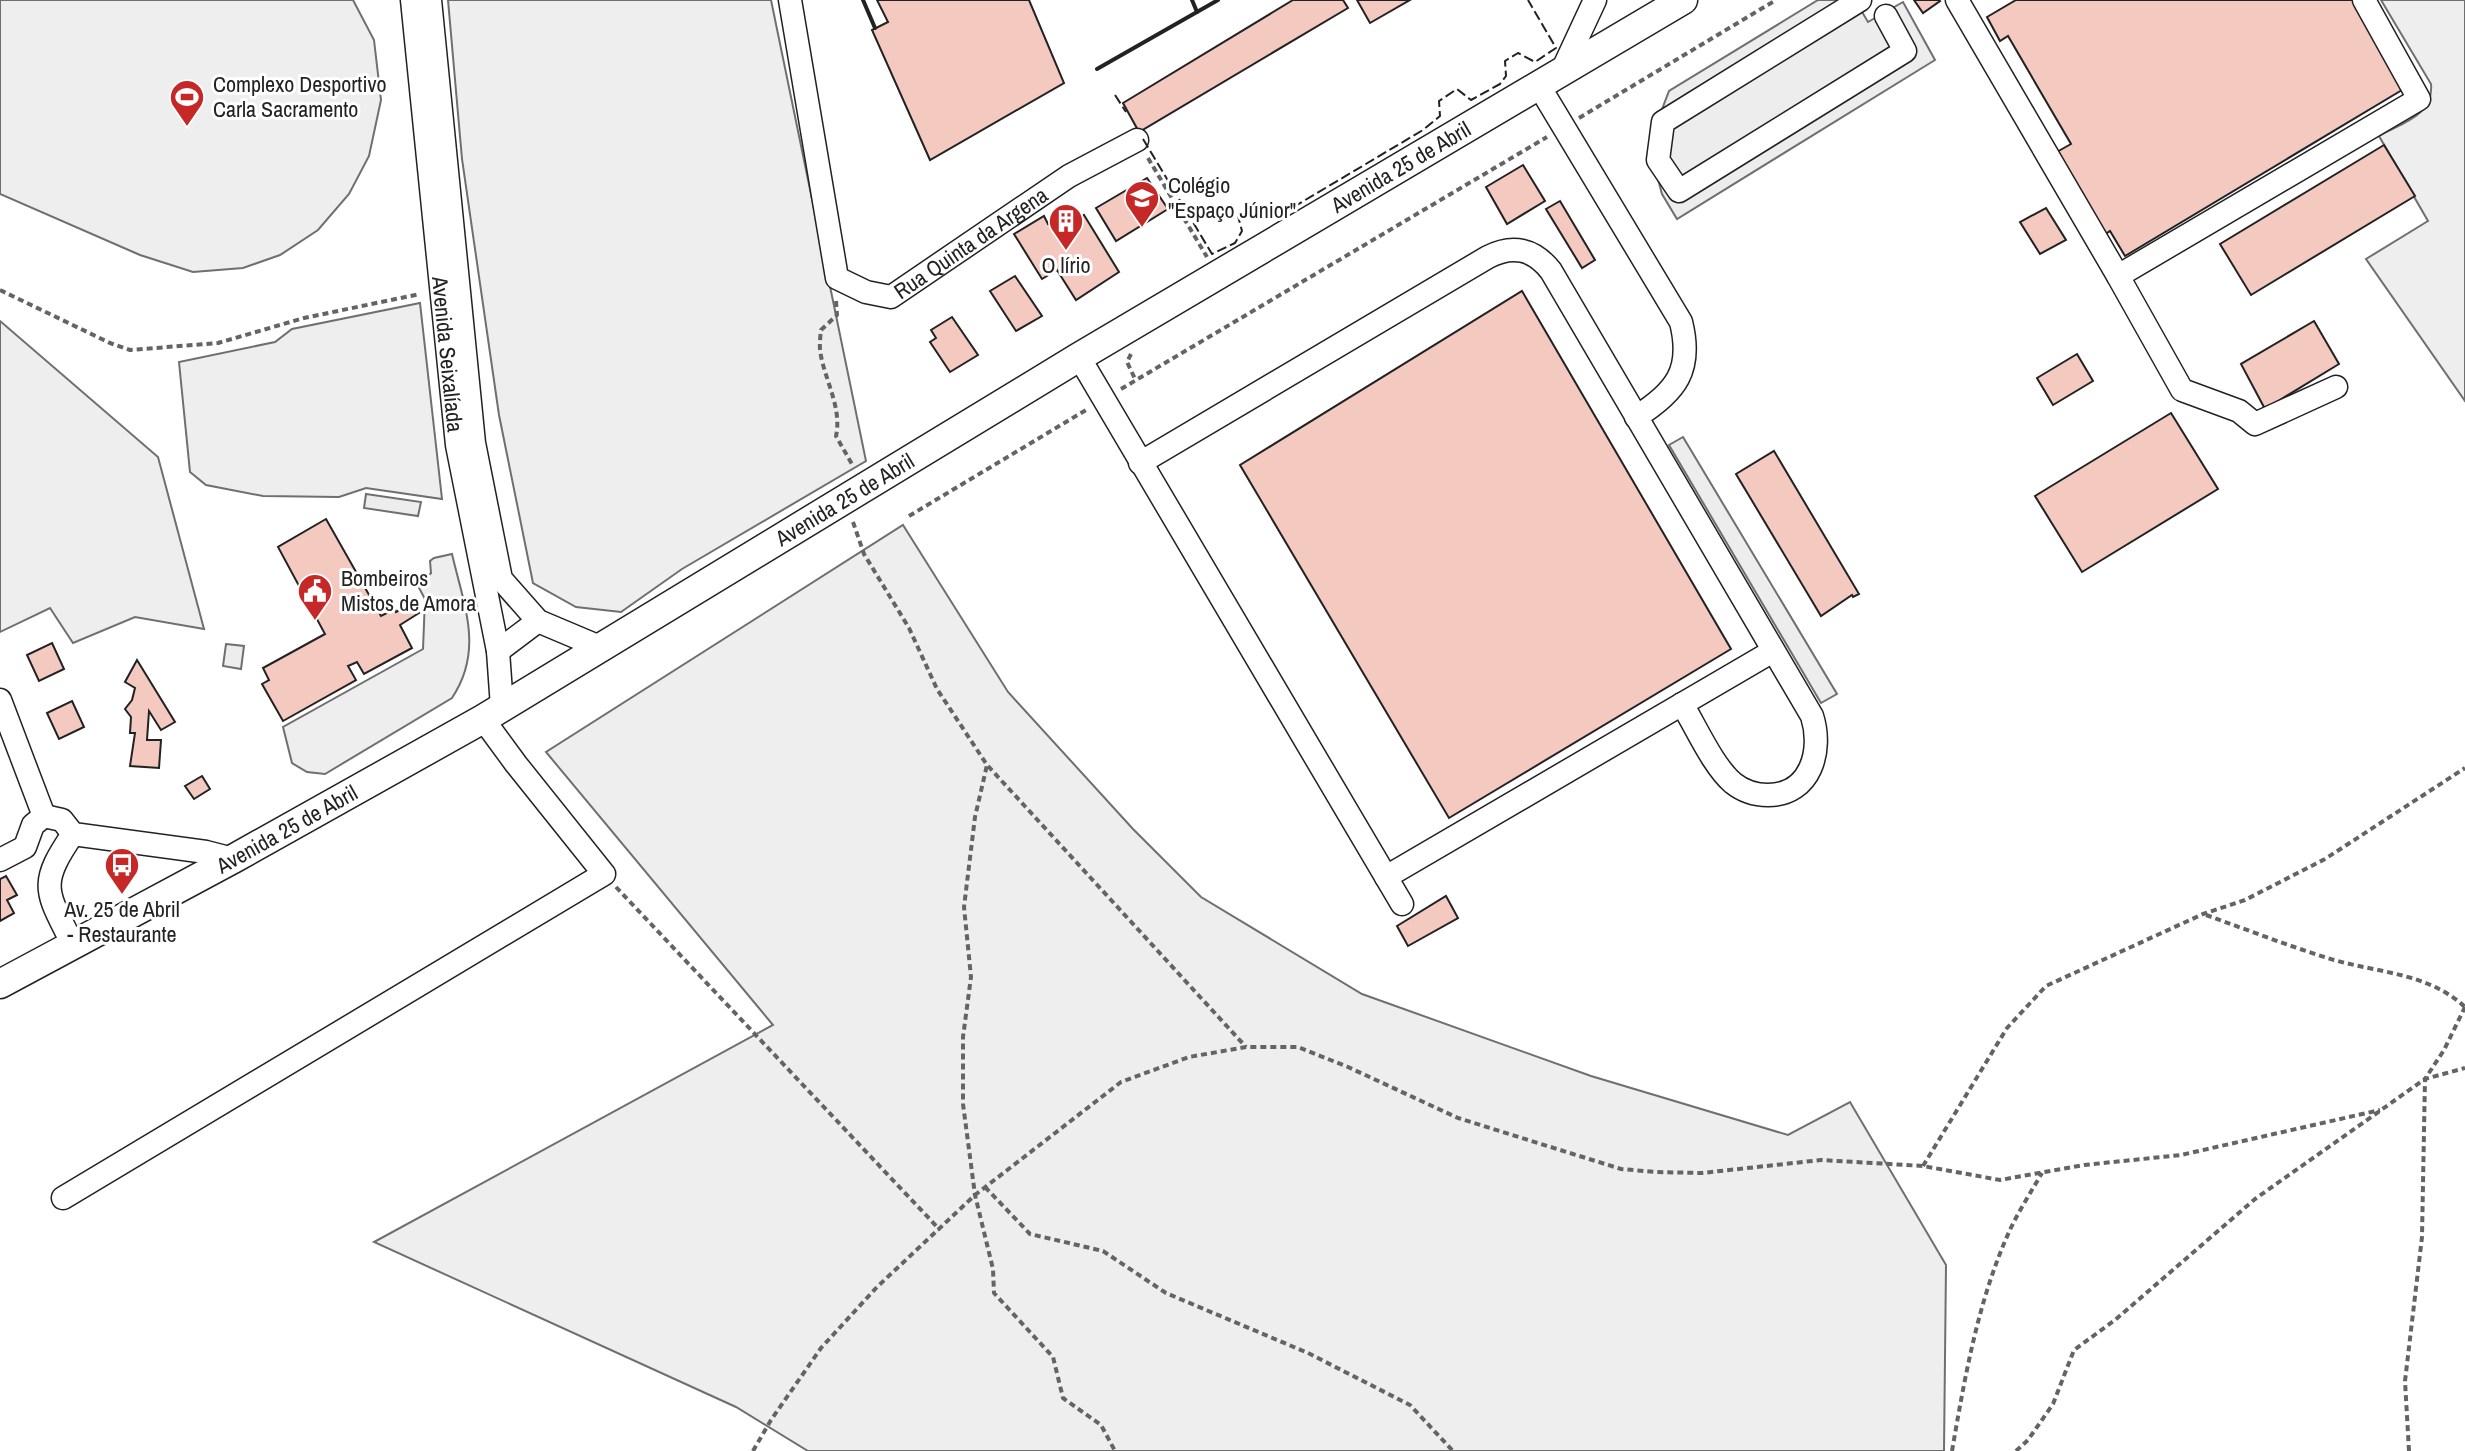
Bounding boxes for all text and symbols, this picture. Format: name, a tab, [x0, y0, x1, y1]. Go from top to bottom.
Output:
place label: Complexo Desportivo Carla Sacramento	[213, 69, 386, 124]
sports icon: Complexo Desportivo Carla Sacramento	[168, 78, 206, 128]
street label: Avenida 25 de Abril	[1324, 114, 1476, 220]
place label: Colégio "Espaço Júnior"	[1168, 170, 1296, 225]
school or university icon: Colégio "Espaço Júnior"	[1123, 179, 1161, 229]
street label: Rua Quinta da Argena	[888, 180, 1053, 306]
building icon: O lírio	[1047, 202, 1085, 252]
place label: O lírio	[1041, 250, 1091, 280]
street label: Avenida Seixalíada	[425, 274, 471, 434]
street label: Avenida 25 de Abril	[769, 446, 920, 554]
place label: Bombeiros Mistos de Amora	[341, 563, 476, 618]
public building icon: Bombeiros Mistos de Amora	[296, 572, 334, 622]
street label: Avenida 25 de Abril	[210, 777, 363, 881]
bus stop icon: Av. 25 de Abril - Restaurante	[103, 846, 141, 896]
place label: Av. 25 de Abril - Restaurante	[63, 894, 180, 949]

